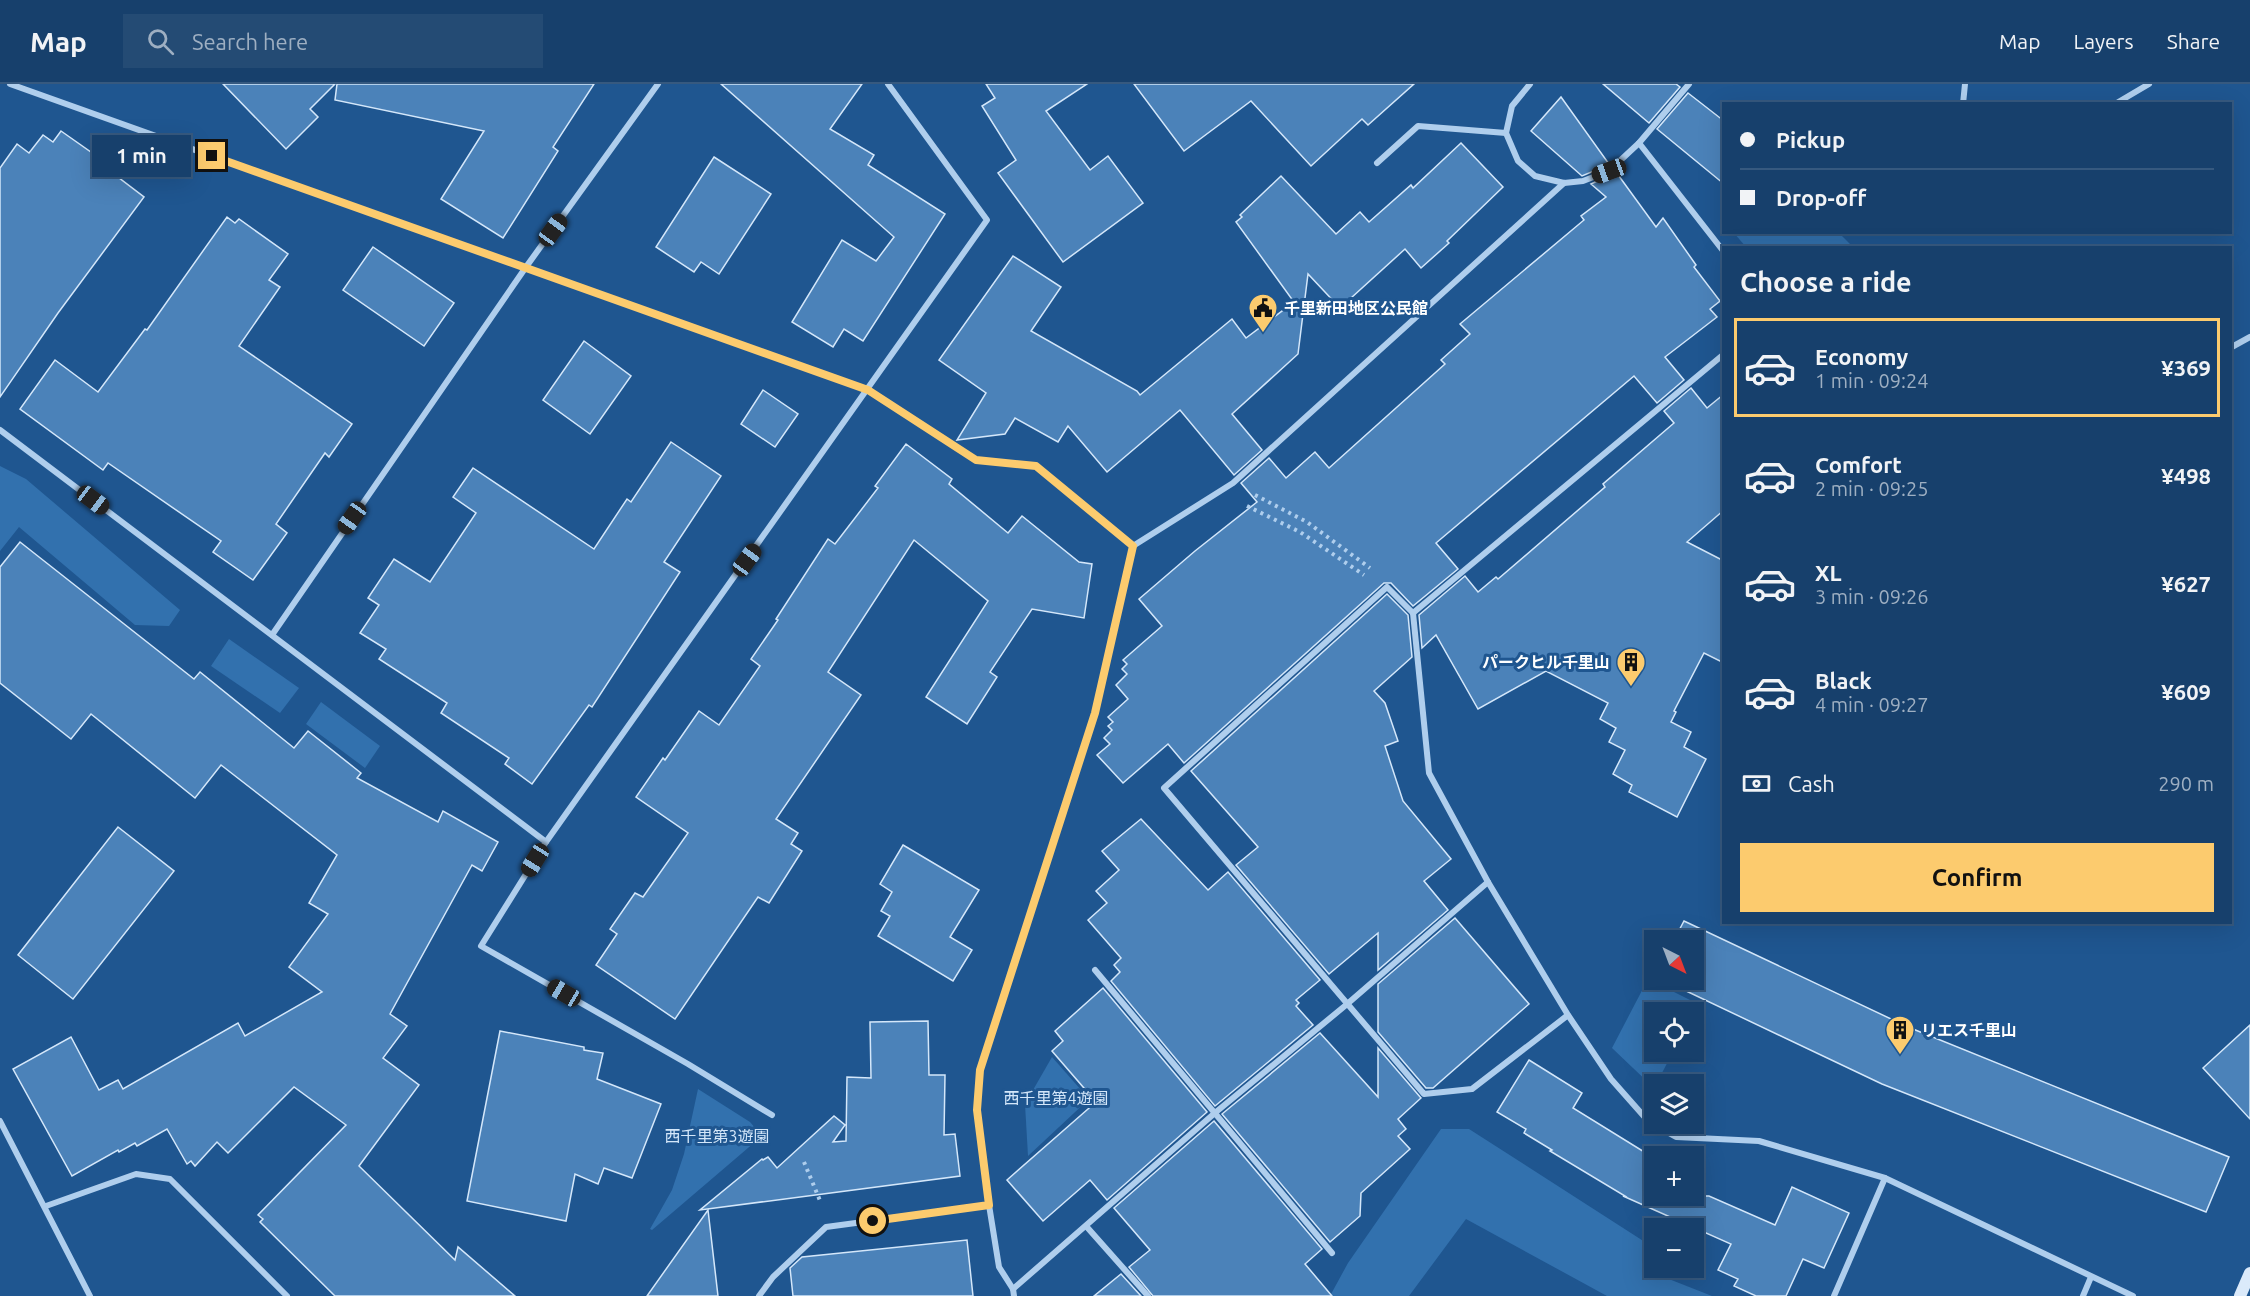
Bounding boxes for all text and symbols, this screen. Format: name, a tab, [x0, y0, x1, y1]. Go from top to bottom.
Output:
search box	[123, 14, 543, 68]
icon: search	[144, 25, 177, 58]
text: Map	[30, 26, 87, 57]
text: Search here	[192, 29, 308, 54]
text: Map	[1999, 29, 2040, 53]
text: Layers	[2073, 29, 2134, 53]
text: Share	[2167, 29, 2220, 53]
text: Pickup	[1776, 127, 1845, 152]
callout: 1 min	[92, 135, 191, 177]
route end	[198, 142, 225, 169]
text: 1 min	[116, 144, 167, 167]
car	[1589, 156, 1629, 186]
text: Drop-off	[1776, 185, 1866, 210]
car	[535, 210, 571, 250]
text: Choose a ride	[1740, 267, 1912, 297]
public building icon: 千里新田地区公民館	[1247, 292, 1279, 334]
place label: 千里新田地区公民館	[1284, 299, 1428, 317]
icon: car	[1743, 341, 1797, 395]
text: Economy	[1815, 344, 1908, 369]
text: ¥369	[2161, 355, 2211, 380]
text: 1 min · 09:24	[1815, 369, 1929, 392]
icon: car	[1743, 449, 1797, 503]
text: Comfort	[1815, 452, 1902, 477]
text: ¥498	[2161, 463, 2211, 488]
text: 2 min · 09:25	[1815, 477, 1929, 500]
car	[73, 482, 113, 518]
car	[334, 498, 370, 538]
car	[729, 540, 765, 580]
icon: car	[1743, 557, 1797, 611]
text: XL	[1815, 560, 1842, 585]
text: ¥627	[2161, 571, 2211, 596]
text: 3 min · 09:26	[1815, 585, 1929, 608]
building icon: パークヒル千里山	[1615, 646, 1647, 688]
place label: パークヒル千里山	[1482, 653, 1610, 671]
icon: car	[1743, 665, 1797, 719]
text: Black	[1815, 668, 1872, 693]
text: ¥609	[2161, 679, 2211, 704]
text: 4 min · 09:27	[1815, 693, 1929, 716]
icon: cash	[1740, 767, 1773, 800]
text: Cash	[1788, 771, 1835, 796]
text: 290 m	[2158, 772, 2214, 795]
car	[518, 840, 552, 880]
button: Confirm	[1740, 843, 2214, 912]
north arrow	[1644, 930, 1704, 990]
map controls	[1644, 930, 1704, 1278]
car	[544, 976, 584, 1010]
button: locate	[1644, 1002, 1704, 1062]
building icon: リエス千里山	[1884, 1014, 1916, 1056]
place label: リエス千里山	[1921, 1021, 2017, 1039]
button: layers	[1644, 1074, 1704, 1134]
park label: 西千里第4遊園	[1003, 1089, 1109, 1107]
park label: 西千里第3遊園	[664, 1127, 770, 1145]
button: +	[1644, 1146, 1704, 1206]
route start	[859, 1207, 886, 1234]
button: −	[1644, 1218, 1704, 1278]

